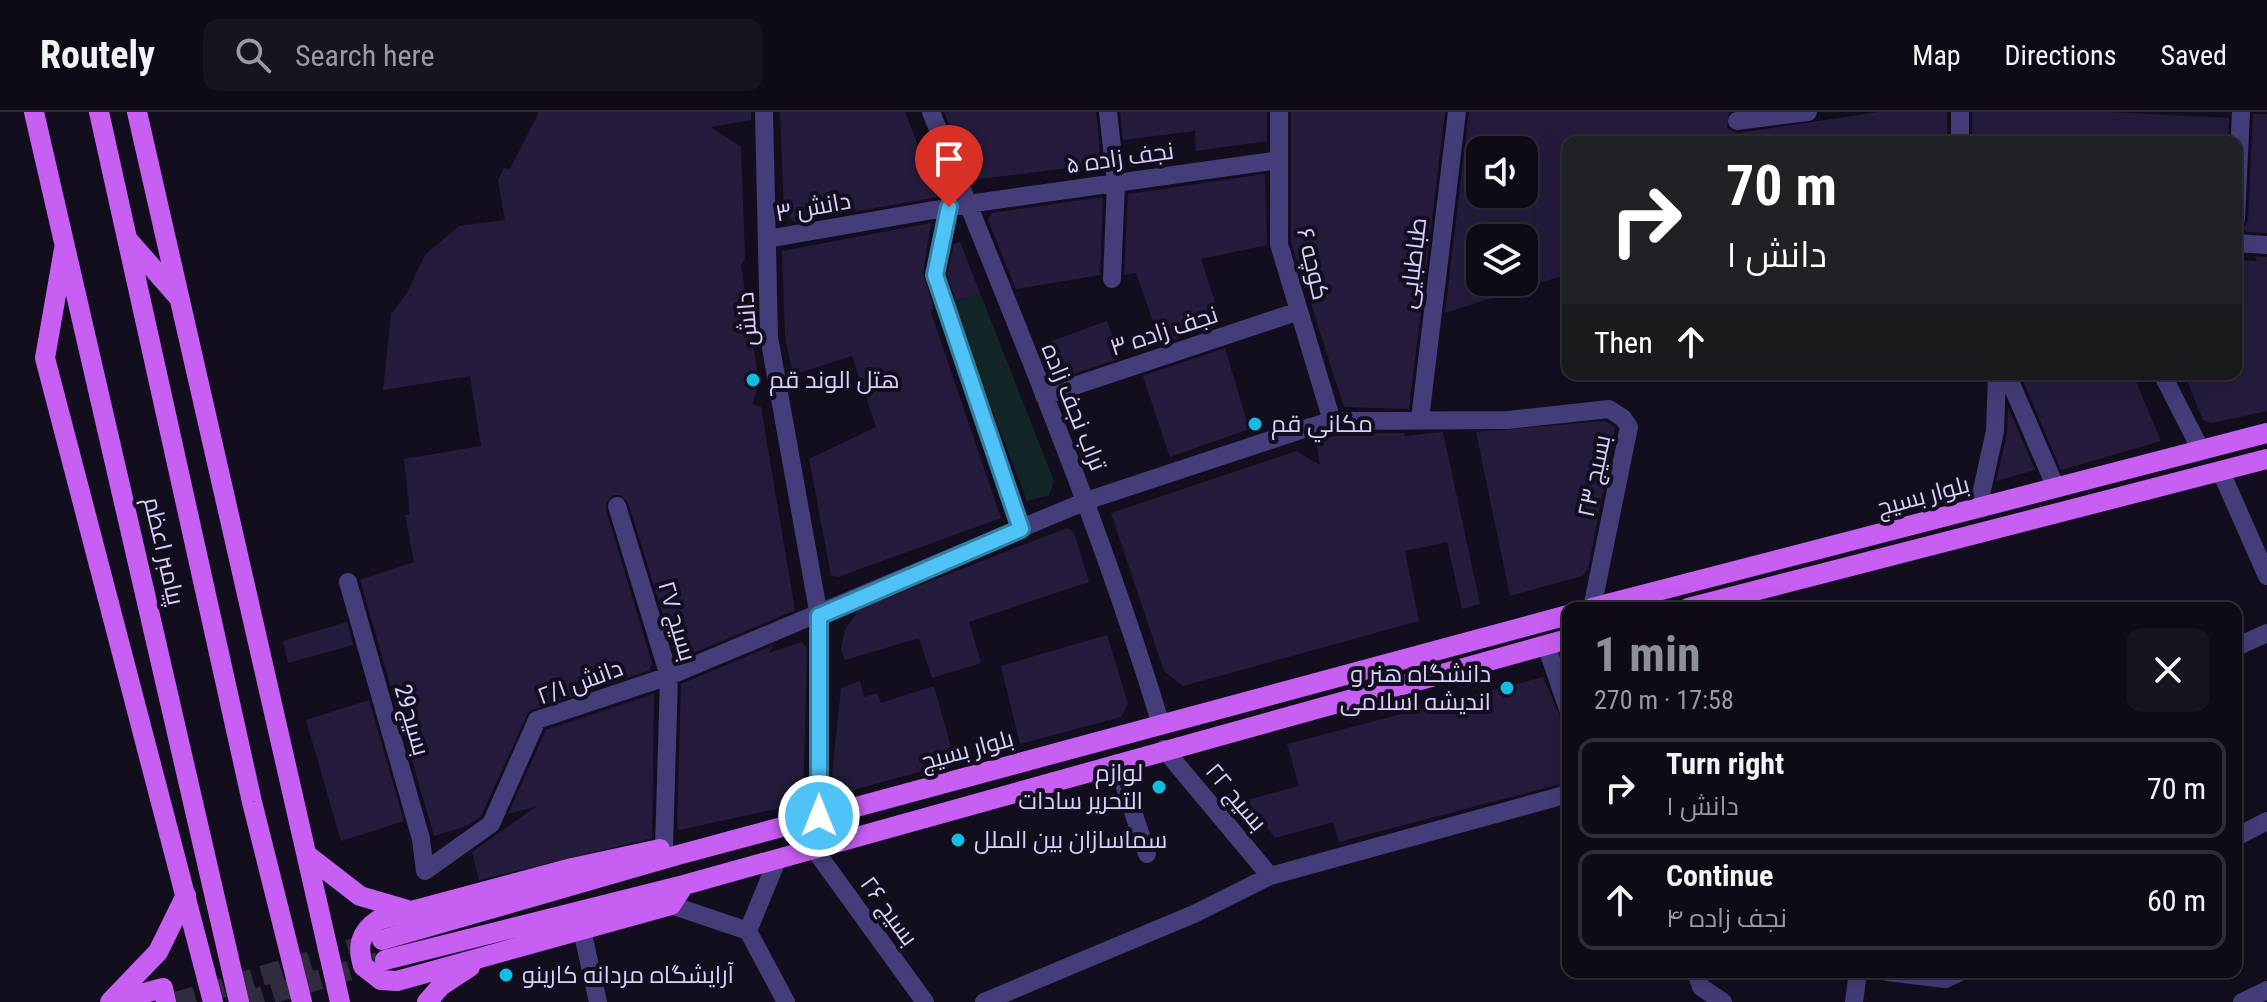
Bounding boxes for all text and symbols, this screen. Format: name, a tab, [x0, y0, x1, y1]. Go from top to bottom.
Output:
search box	[203, 19, 763, 91]
text: Routely	[40, 33, 155, 77]
icon: search	[231, 33, 275, 77]
text: Search here	[295, 38, 435, 73]
text: Map	[1912, 39, 1961, 72]
text: Directions	[2005, 39, 2116, 72]
text: Saved	[2160, 39, 2227, 72]
pin	[915, 125, 983, 207]
map controls	[1466, 136, 1538, 296]
button: sound	[1466, 136, 1538, 208]
icon: arrive	[927, 137, 971, 181]
street label: نجف زاده ۵	[1064, 137, 1176, 179]
text: 70 m	[1726, 153, 1837, 219]
icon: right	[1594, 168, 1698, 272]
street label: دانش ۳	[773, 187, 853, 227]
street label: طباطبایی	[1394, 216, 1432, 310]
button: layers	[1466, 224, 1538, 296]
street label: کوچه ۶	[1289, 225, 1335, 303]
text: دانش ۱	[1726, 234, 1827, 276]
street label: دانش	[731, 291, 763, 347]
street label: نجف زاده ۳	[1106, 300, 1222, 362]
icon: ahead	[1669, 320, 1713, 364]
text: Then	[1594, 325, 1653, 360]
street label: تراب نجف زاده	[1036, 339, 1112, 475]
place label: هتل الوند قم	[769, 366, 900, 396]
marker: هتل الوند قم	[744, 371, 762, 389]
place label: مكاني قم	[1271, 410, 1373, 443]
marker: مكاني قم	[1246, 415, 1264, 433]
street label: بسیج ۲۳	[1572, 432, 1618, 520]
street label: بلوار بسیج	[1873, 470, 1973, 524]
street label: پیامبر اعظم	[136, 494, 190, 609]
street label: بسیج ۲۷	[650, 578, 702, 665]
text: 1 min	[1594, 626, 1701, 683]
button: close	[2126, 628, 2210, 712]
street label: دانش ۲/۱	[533, 654, 627, 710]
place label: دانشگاه هنر و اندیشه اسلامی	[1340, 660, 1491, 716]
marker: دانشگاه هنر و اندیشه اسلامی	[1498, 679, 1516, 697]
street label: بسیج29	[387, 681, 436, 759]
text: 270 m · 17:58	[1594, 685, 1734, 715]
street label: بلوار بسیج	[917, 724, 1017, 778]
text: Turn right	[1666, 746, 1784, 781]
street label: بسیج ۲۲	[1198, 757, 1272, 838]
place label: لوازم التحریر سادات	[1018, 759, 1143, 815]
icon: right	[1598, 766, 1642, 810]
text: 70 m	[2147, 771, 2206, 806]
position arrow	[777, 774, 861, 858]
marker: لوازم التحریر سادات	[1150, 778, 1168, 796]
text: دانش ۱	[1666, 791, 1739, 821]
place label: سماسازان بین الملل	[974, 826, 1167, 854]
marker: سماسازان بین الملل	[949, 831, 967, 849]
text: Continue	[1666, 858, 1773, 893]
street label: بسیج ۲۶	[853, 871, 923, 952]
icon: ahead	[1598, 878, 1642, 922]
text: 60 m	[2147, 883, 2206, 918]
text: نجف زاده ۴	[1666, 903, 1787, 933]
place label: آرایشگاه مردانه کارینو	[522, 961, 735, 989]
marker: آرایشگاه مردانه کارینو	[497, 966, 515, 984]

